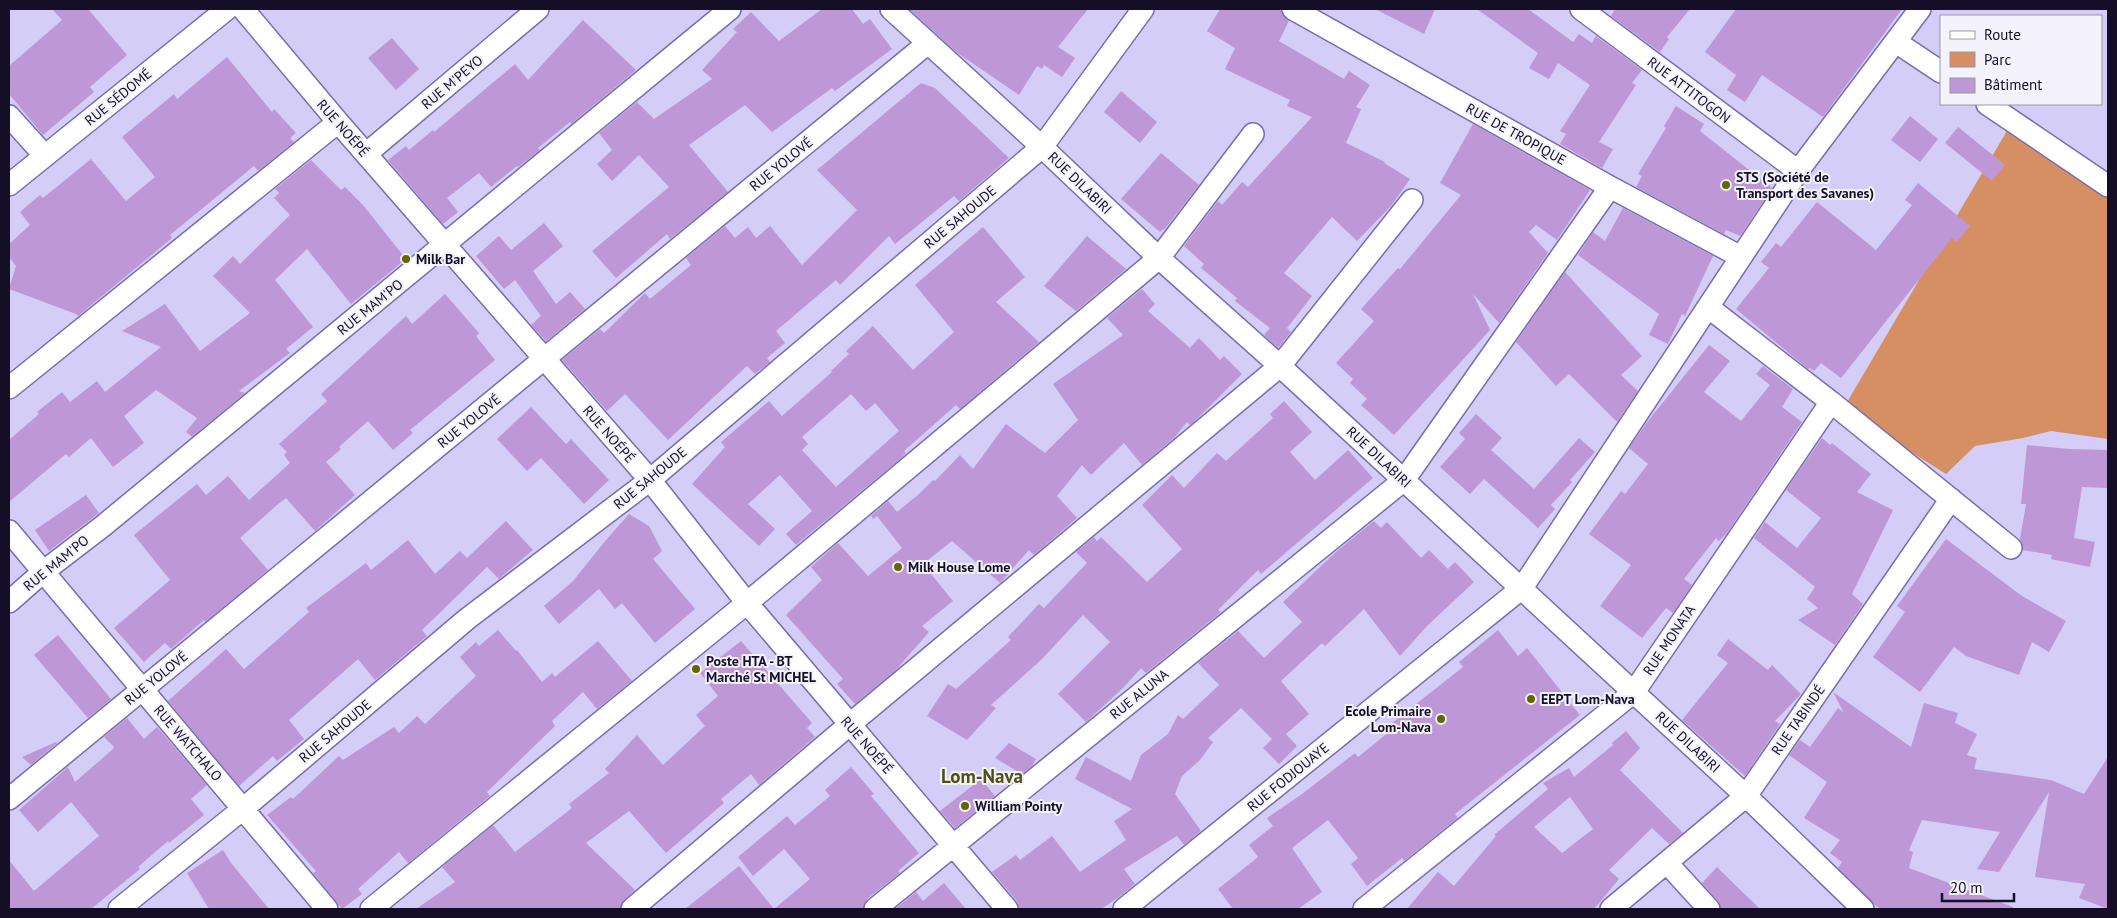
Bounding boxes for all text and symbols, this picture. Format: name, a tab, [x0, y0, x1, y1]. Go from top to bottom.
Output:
legend	[1940, 15, 2102, 105]
text: Route	[1984, 25, 2021, 44]
text: Parc	[1984, 50, 2011, 69]
street label: RUE M'PEYO	[417, 51, 487, 113]
street label: RUE ATTITOGON	[1644, 53, 1734, 127]
street label: RUE SÉDOMÉ	[81, 65, 155, 129]
text: Bâtiment	[1984, 75, 2042, 94]
street label: RUE NOÉPÉ	[313, 95, 373, 161]
street label: RUE DE TROPIQUE	[1463, 99, 1569, 169]
street label: RUE YOLOVÉ	[746, 133, 816, 195]
street label: RUE DILABIRI	[1044, 148, 1116, 218]
place label: STS (Société de Transport des Savanes)	[1736, 168, 1874, 202]
marker: STS (Société de Transport des Savanes)	[1720, 179, 1732, 191]
street label: RUE SAHOUDE	[920, 181, 1000, 253]
place label: Milk Bar	[416, 250, 465, 268]
marker: Milk Bar	[400, 253, 412, 265]
street label: RUE MAM'PO	[334, 275, 406, 339]
street label: RUE YOLOVÉ	[434, 390, 504, 452]
street label: RUE NOÉPÉ	[579, 401, 639, 467]
street label: RUE DILABIRI	[1343, 422, 1415, 492]
street label: RUE SAHOUDE	[610, 443, 690, 513]
street label: RUE MAM'PO	[20, 531, 92, 595]
place label: Milk House Lome	[908, 558, 1010, 576]
marker: Milk House Lome	[892, 561, 904, 573]
street label: RUE MONATA	[1639, 601, 1700, 679]
street label: RUE YOLOVÉ	[121, 647, 191, 709]
place label: Poste HTA - BT Marché St MICHEL	[706, 652, 817, 686]
marker: Poste HTA - BT Marché St MICHEL	[690, 663, 702, 675]
street label: RUE ALUNA	[1106, 664, 1173, 723]
street label: RUE TABINDÉ	[1767, 681, 1829, 759]
place label: EEPT Lom-Nava	[1541, 690, 1635, 708]
marker: EEPT Lom-Nava	[1525, 693, 1537, 705]
street label: RUE SAHOUDE	[295, 695, 375, 767]
street label: RUE WATCHALO	[150, 701, 226, 785]
place label: Ecole Primaire Lom-Nava	[1345, 702, 1431, 736]
street label: RUE DILABIRI	[1652, 707, 1724, 777]
street label: RUE NOÉPÉ	[837, 712, 897, 778]
marker: Ecole Primaire Lom-Nava	[1435, 713, 1447, 725]
street label: RUE FODJOUAYE	[1243, 739, 1333, 815]
district label: Lom-Nava	[941, 764, 1023, 788]
place label: William Pointy	[975, 797, 1063, 815]
marker: William Pointy	[959, 800, 971, 812]
scale bar	[1942, 870, 2014, 902]
text: 20 m	[1950, 878, 1983, 897]

